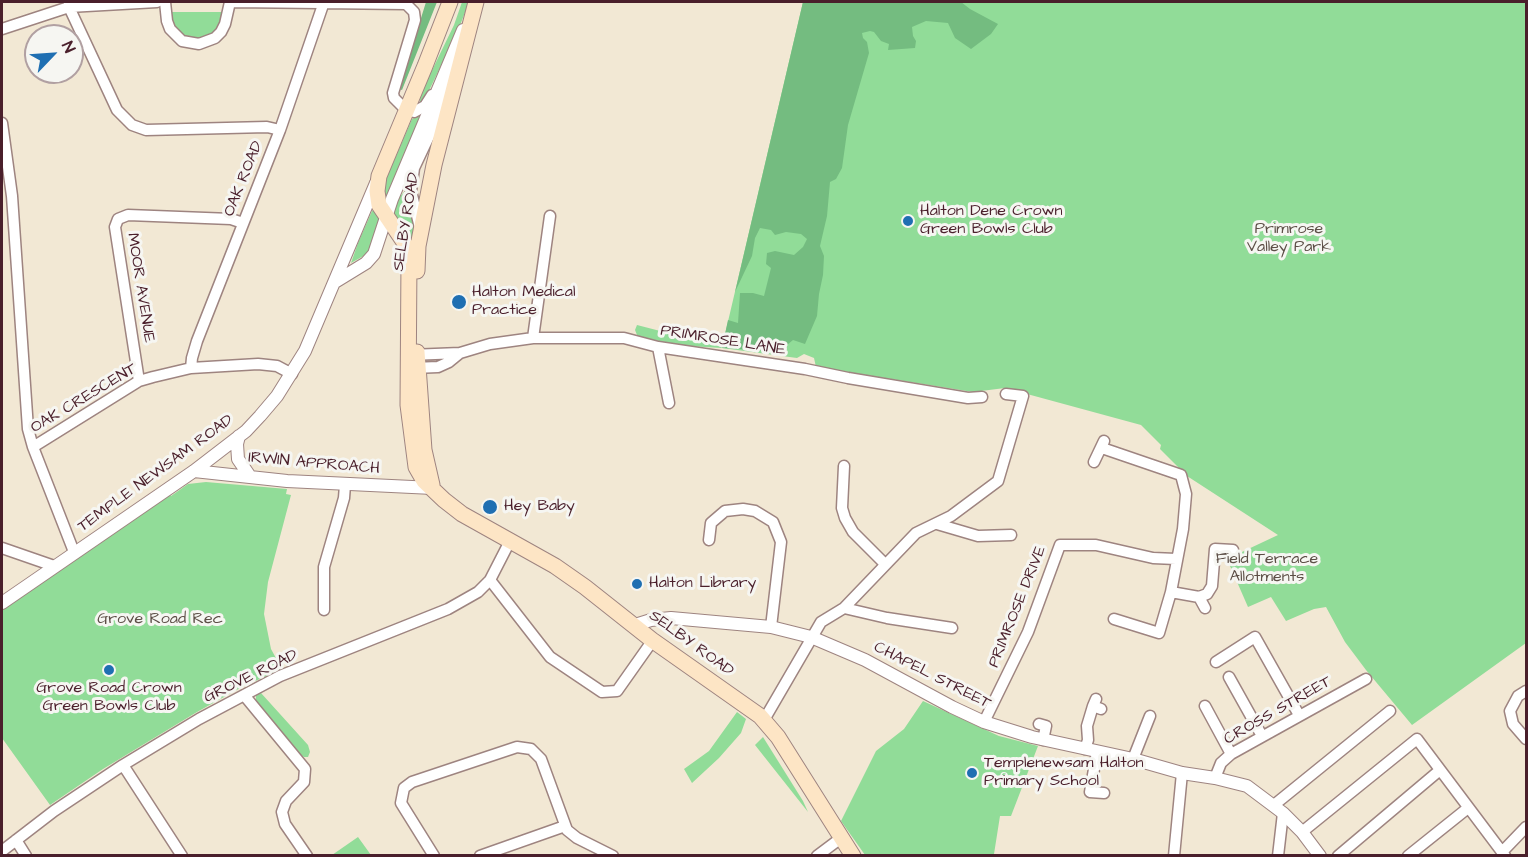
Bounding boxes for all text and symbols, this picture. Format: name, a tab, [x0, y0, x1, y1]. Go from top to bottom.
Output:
north arrow	[24, 24, 84, 84]
text: N	[56, 38, 81, 56]
street label: OAK ROAD	[220, 138, 268, 220]
street label: SELBY ROAD	[390, 171, 424, 273]
place label: Halton Dene Crown Green Bowls Club	[920, 202, 1062, 240]
marker: Halton Dene Crown Green Bowls Club	[901, 214, 915, 228]
park label: Primrose Valley Park	[1247, 220, 1331, 258]
street label: MOOR AVENUE	[122, 232, 158, 344]
place label: Halton Medical Practice	[472, 283, 576, 321]
marker: Halton Medical Practice	[450, 293, 468, 311]
street label: PRIMROSE LANE	[659, 322, 787, 360]
street label: OAK CRESCENT	[27, 360, 141, 438]
street label: TEMPLE NEWSAM ROAD	[75, 411, 237, 537]
street label: IRWIN APPROACH	[248, 449, 380, 479]
place label: Hey Baby	[504, 497, 575, 517]
marker: Hey Baby	[481, 498, 499, 516]
street label: PRIMROSE DRIVE	[985, 543, 1051, 671]
park label: Field Terrace Allotments	[1216, 550, 1318, 588]
place label: Halton Library	[649, 574, 756, 594]
marker: Halton Library	[630, 577, 644, 591]
street label: SELBY ROAD	[645, 607, 737, 681]
park label: Grove Road Rec	[97, 610, 223, 630]
street label: CHAPEL STREET	[870, 638, 994, 714]
street label: GROVE ROAD	[201, 646, 301, 708]
marker: Grove Road Crown Green Bowls Club	[102, 663, 116, 677]
street label: CROSS STREET	[1221, 672, 1335, 750]
place label: Grove Road Crown Green Bowls Club	[36, 679, 182, 717]
place label: Templenewsam Halton Primary School	[984, 754, 1144, 792]
marker: Templenewsam Halton Primary School	[965, 766, 979, 780]

